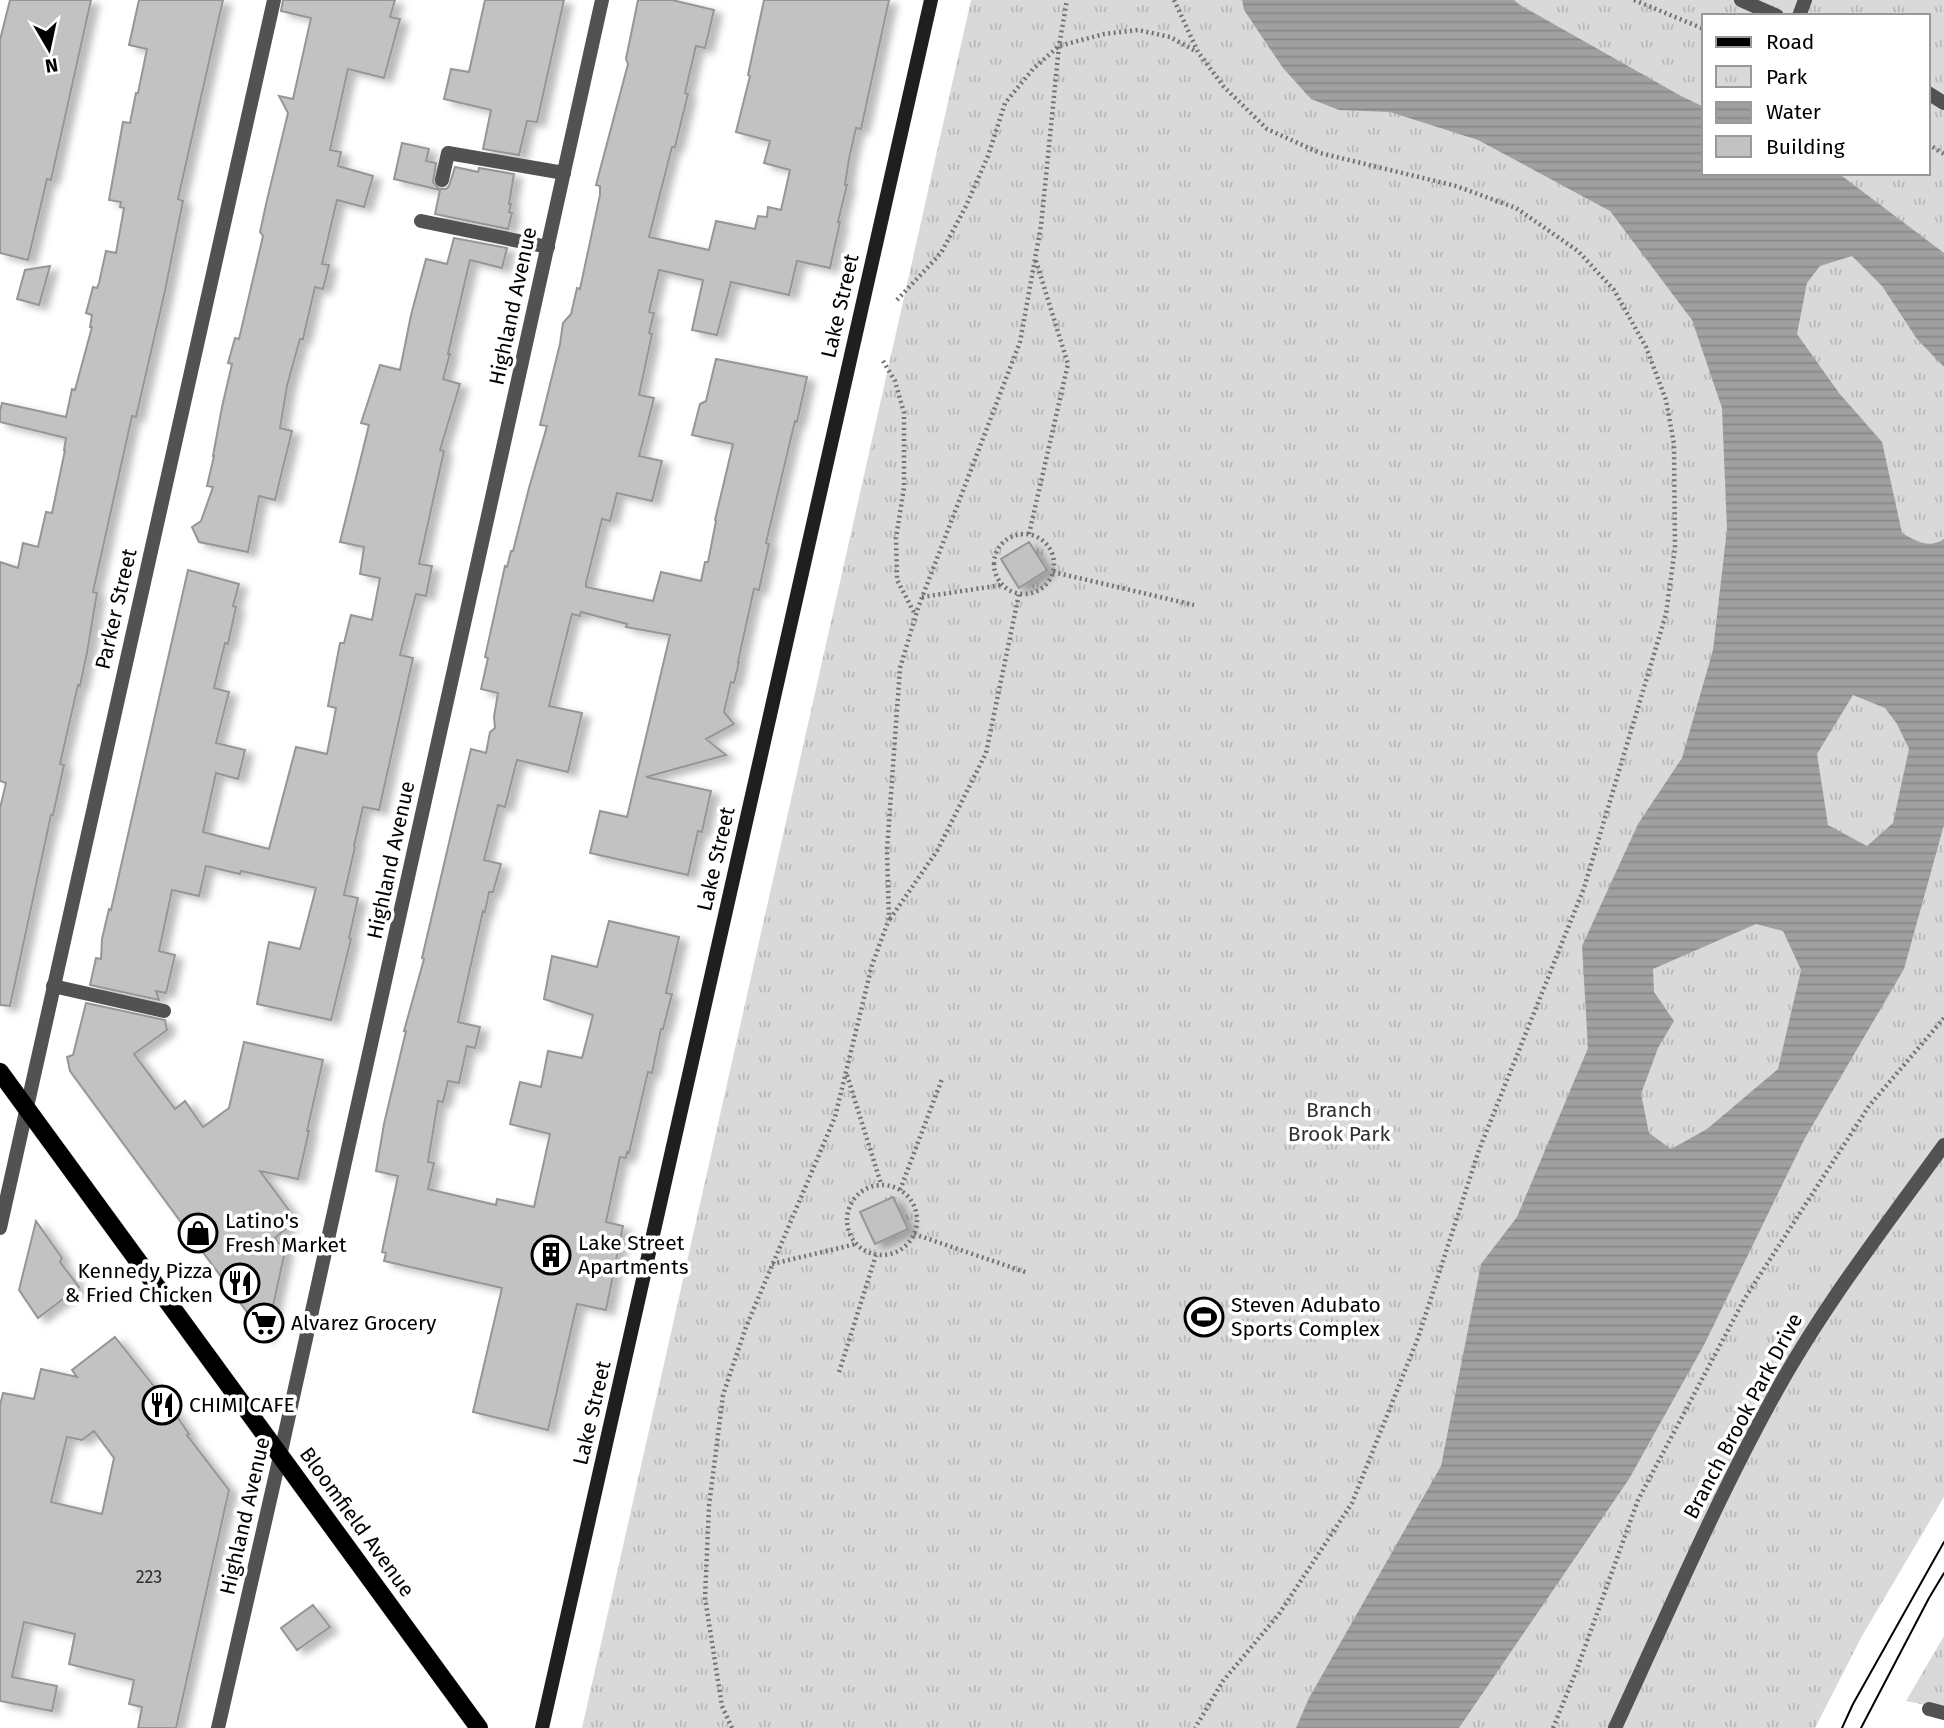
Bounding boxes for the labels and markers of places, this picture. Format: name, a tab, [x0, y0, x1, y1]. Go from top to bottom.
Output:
place label: Latino's Fresh Market	[225, 1208, 347, 1258]
shop icon: Latino's Fresh Market	[177, 1212, 219, 1254]
place label: Lake Street Apartments	[578, 1230, 689, 1280]
building icon: Lake Street Apartments	[530, 1234, 572, 1276]
place label: Kennedy Pizza & Fried Chicken	[65, 1258, 213, 1308]
restaurant icon: Kennedy Pizza & Fried Chicken	[219, 1262, 261, 1304]
place label: Steven Adubato Sports Complex	[1231, 1292, 1381, 1342]
sports icon: Steven Adubato Sports Complex	[1183, 1296, 1225, 1338]
supermarket icon: Alvarez Grocery	[243, 1302, 285, 1344]
place label: Alvarez Grocery	[291, 1310, 437, 1336]
restaurant icon: CHIMI CAFE	[141, 1384, 183, 1426]
place label: CHIMI CAFE	[189, 1392, 295, 1418]

